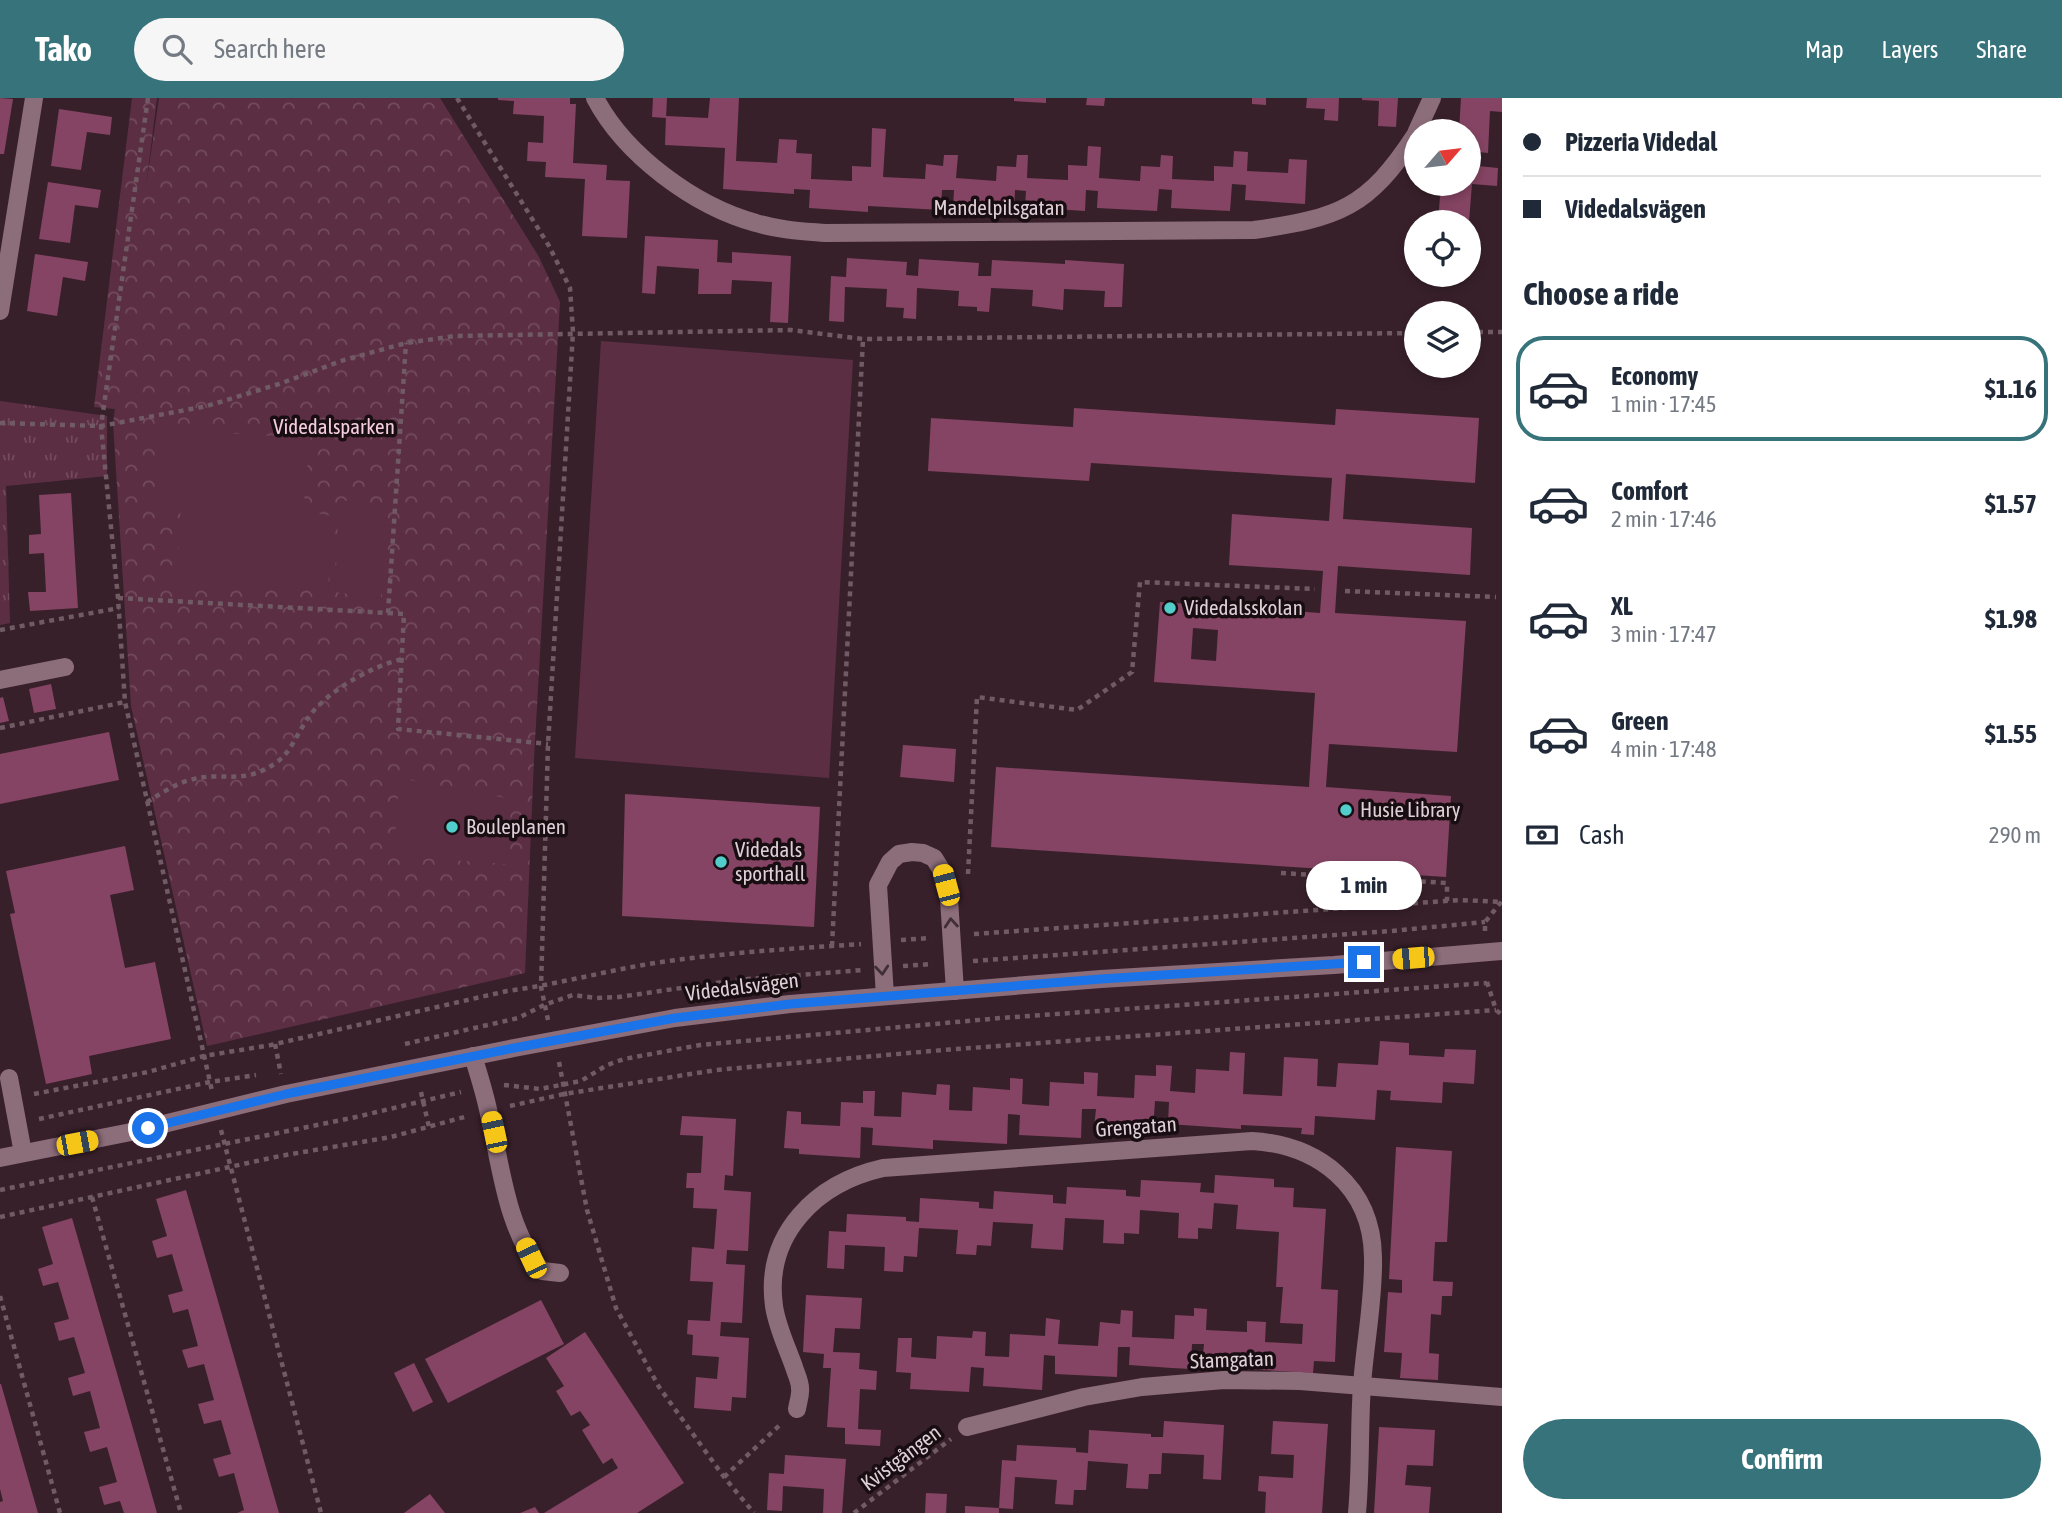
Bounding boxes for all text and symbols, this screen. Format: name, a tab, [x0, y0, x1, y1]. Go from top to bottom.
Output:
search box	[134, 18, 624, 81]
text: Tako	[35, 30, 92, 68]
icon: search	[158, 30, 196, 68]
text: Search here	[214, 34, 326, 64]
text: Map	[1805, 36, 1844, 63]
text: Layers	[1882, 36, 1938, 63]
text: Share	[1976, 36, 2027, 63]
north arrow	[1404, 119, 1480, 196]
map controls	[1404, 119, 1481, 378]
text: Pizzeria Videdal	[1565, 127, 1717, 157]
text: Videdalsvägen	[1565, 194, 1706, 224]
street label: Mandelpilsgatan	[933, 195, 1065, 219]
button: locate	[1404, 210, 1481, 287]
text: Choose a ride	[1523, 275, 1679, 312]
button: layers	[1404, 301, 1481, 378]
icon: car	[1527, 357, 1590, 420]
text: Economy	[1611, 361, 1698, 391]
text: $1.16	[1985, 374, 2037, 404]
text: 1 min · 17:45	[1611, 391, 1717, 417]
park label: Videdalsparken	[273, 414, 395, 438]
icon: car	[1527, 472, 1590, 535]
text: Comfort	[1611, 476, 1688, 506]
text: $1.57	[1985, 489, 2037, 519]
text: 2 min · 17:46	[1611, 506, 1717, 532]
icon: car	[1527, 587, 1590, 650]
text: XL	[1611, 591, 1633, 621]
place label: Videdalsskolan	[1184, 595, 1303, 619]
marker: Videdalsskolan	[1162, 600, 1178, 616]
text: $1.98	[1985, 604, 2037, 634]
text: 3 min · 17:47	[1611, 621, 1717, 647]
icon: car	[1527, 702, 1590, 765]
text: Green	[1611, 706, 1669, 736]
text: $1.55	[1985, 719, 2037, 749]
text: 4 min · 17:48	[1611, 736, 1717, 762]
place label: Husie Library	[1360, 797, 1461, 821]
marker: Husie Library	[1338, 802, 1354, 818]
place label: Bouleplanen	[466, 814, 566, 838]
icon: cash	[1523, 816, 1561, 854]
marker: Bouleplanen	[444, 819, 460, 835]
text: Cash	[1579, 820, 1625, 850]
text: 290 m	[1989, 822, 2041, 848]
place label: Videdals sporthall	[735, 837, 806, 885]
marker: Videdals sporthall	[713, 854, 729, 870]
callout: 1 min	[1306, 860, 1422, 910]
car	[931, 862, 962, 908]
text: 1 min	[1341, 872, 1387, 898]
one-way arrow	[944, 917, 959, 928]
route end	[1348, 946, 1380, 978]
car	[1392, 946, 1435, 970]
one-way arrow	[874, 965, 889, 976]
street label: Videdalsvägen	[684, 967, 800, 1005]
car	[480, 1109, 509, 1155]
street label: Grengatan	[1094, 1111, 1177, 1141]
route start	[132, 1112, 164, 1144]
car	[55, 1129, 100, 1157]
car	[513, 1235, 550, 1281]
street label: Stamgatan	[1190, 1346, 1274, 1372]
street label: Kvistgången	[856, 1419, 945, 1495]
button: Confirm	[1523, 1419, 2041, 1499]

